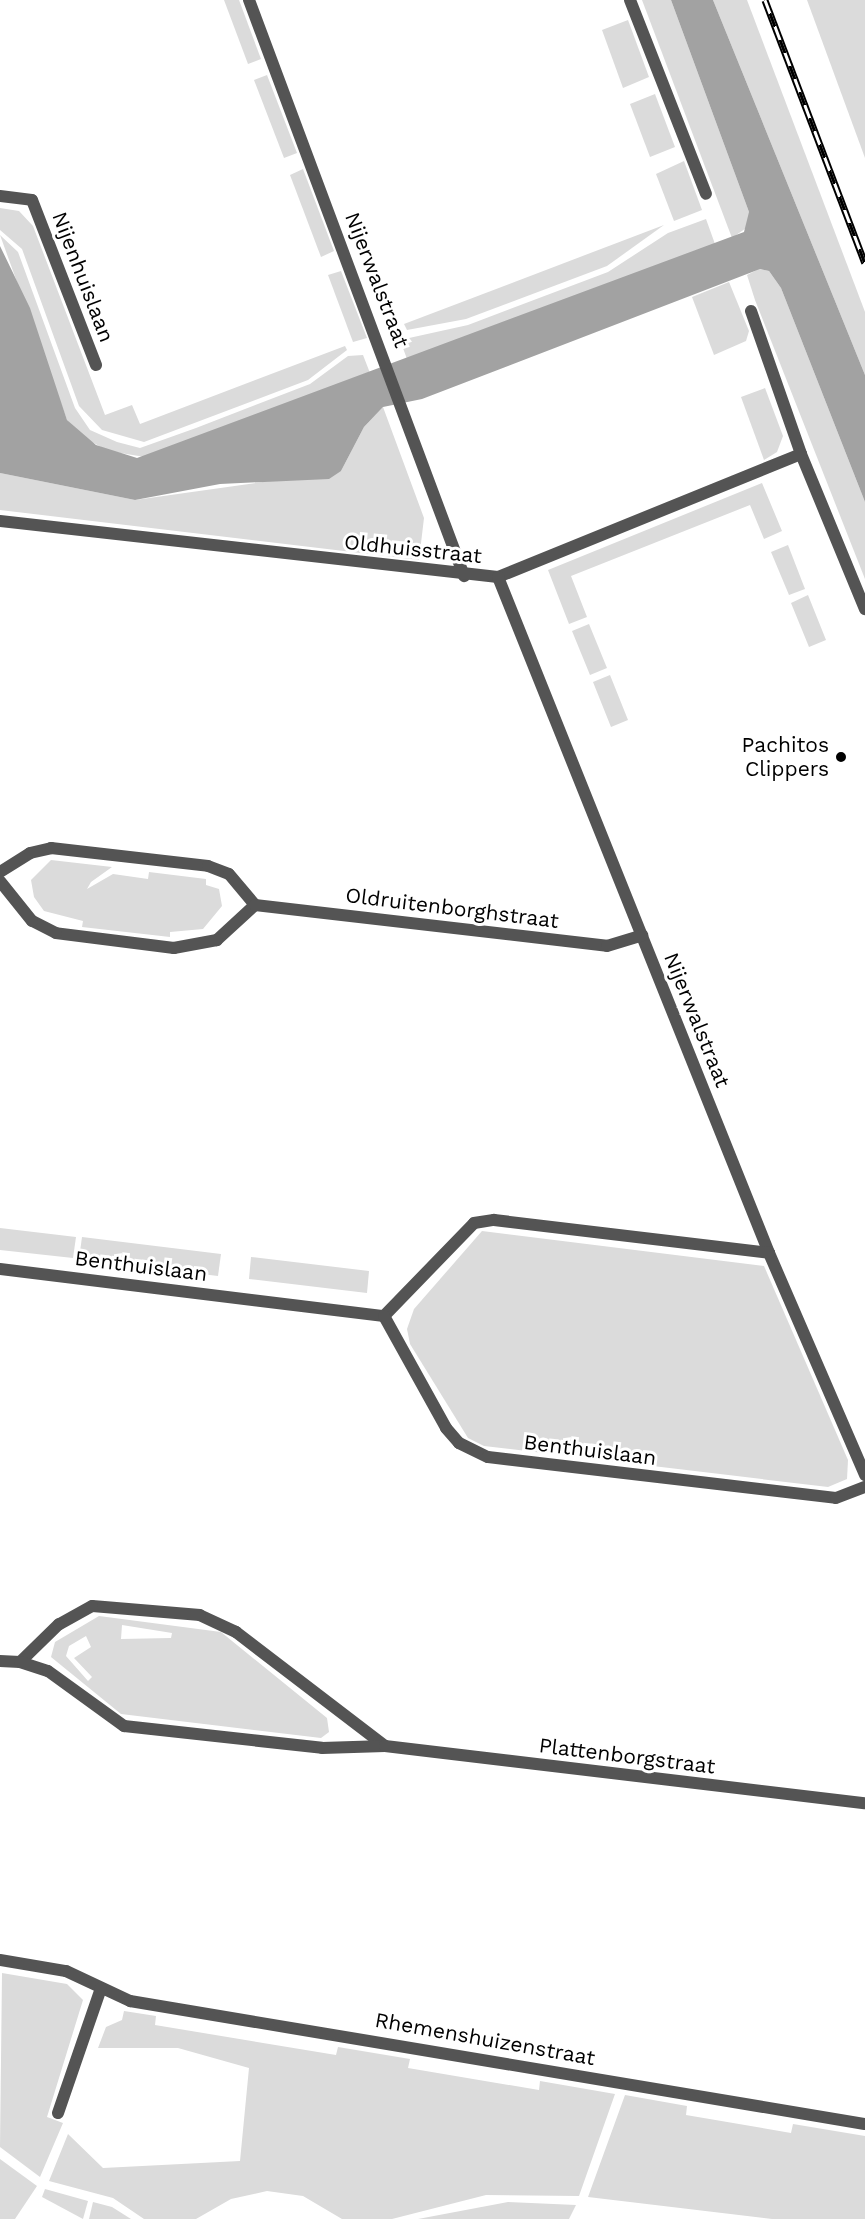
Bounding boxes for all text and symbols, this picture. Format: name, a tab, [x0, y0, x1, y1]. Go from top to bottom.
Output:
street label: Nijenhuislaan	[47, 208, 119, 346]
street label: Nijerwalstraat	[340, 209, 414, 351]
street label: Oldhuisstraat	[343, 529, 483, 569]
place label: Pachitos Clippers	[741, 732, 829, 782]
marker: Pachitos Clippers	[834, 750, 848, 764]
street label: Oldruitenborghstraat	[344, 882, 560, 934]
street label: Nijerwalstraat	[658, 949, 736, 1091]
street label: Benthuislaan	[73, 1245, 209, 1287]
street label: Benthuislaan	[522, 1429, 658, 1471]
street label: Plattenborgstraat	[537, 1733, 717, 1779]
street label: Rhemenshuizenstraat	[373, 2007, 597, 2071]

